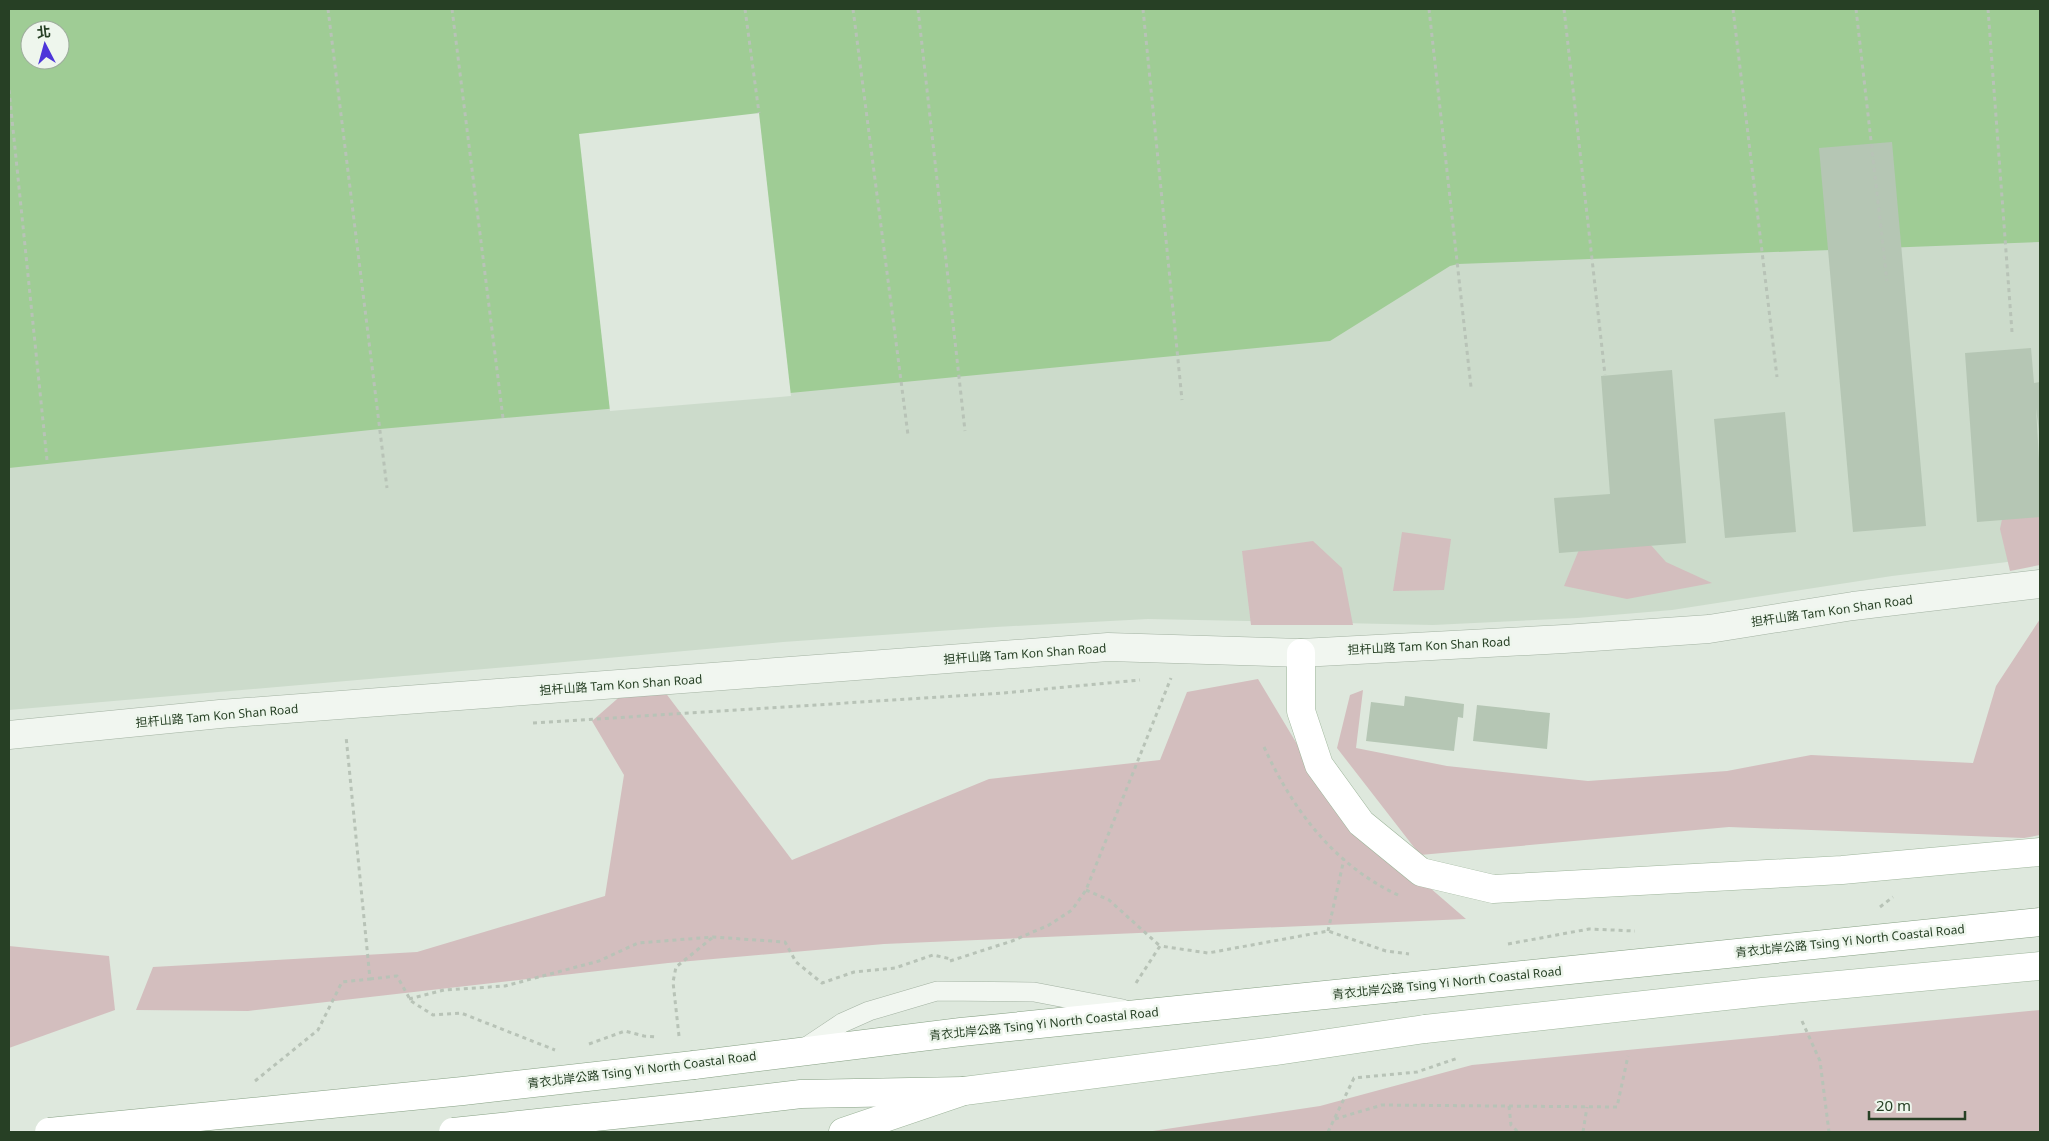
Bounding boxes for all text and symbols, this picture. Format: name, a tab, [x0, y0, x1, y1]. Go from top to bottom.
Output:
north arrow	[20, 20, 70, 70]
text: 北	[36, 21, 52, 42]
street label: 担杆山路 Tam Kon Shan Road	[1750, 591, 1914, 630]
street label: 担杆山路 Tam Kon Shan Road	[1347, 633, 1511, 658]
street label: 担杆山路 Tam Kon Shan Road	[943, 639, 1107, 668]
street label: 担杆山路 Tam Kon Shan Road	[539, 670, 703, 699]
street label: 担杆山路 Tam Kon Shan Road	[135, 700, 299, 731]
street label: 青衣北岸公路 Tsing Yi North Coastal Road	[1734, 920, 1965, 961]
street label: 青衣北岸公路 Tsing Yi North Coastal Road	[1331, 962, 1562, 1003]
street label: 青衣北岸公路 Tsing Yi North Coastal Road	[928, 1003, 1159, 1044]
street label: 青衣北岸公路 Tsing Yi North Coastal Road	[527, 1047, 757, 1092]
scale bar	[1869, 1088, 1965, 1120]
text: 20 m	[1876, 1095, 1911, 1115]

